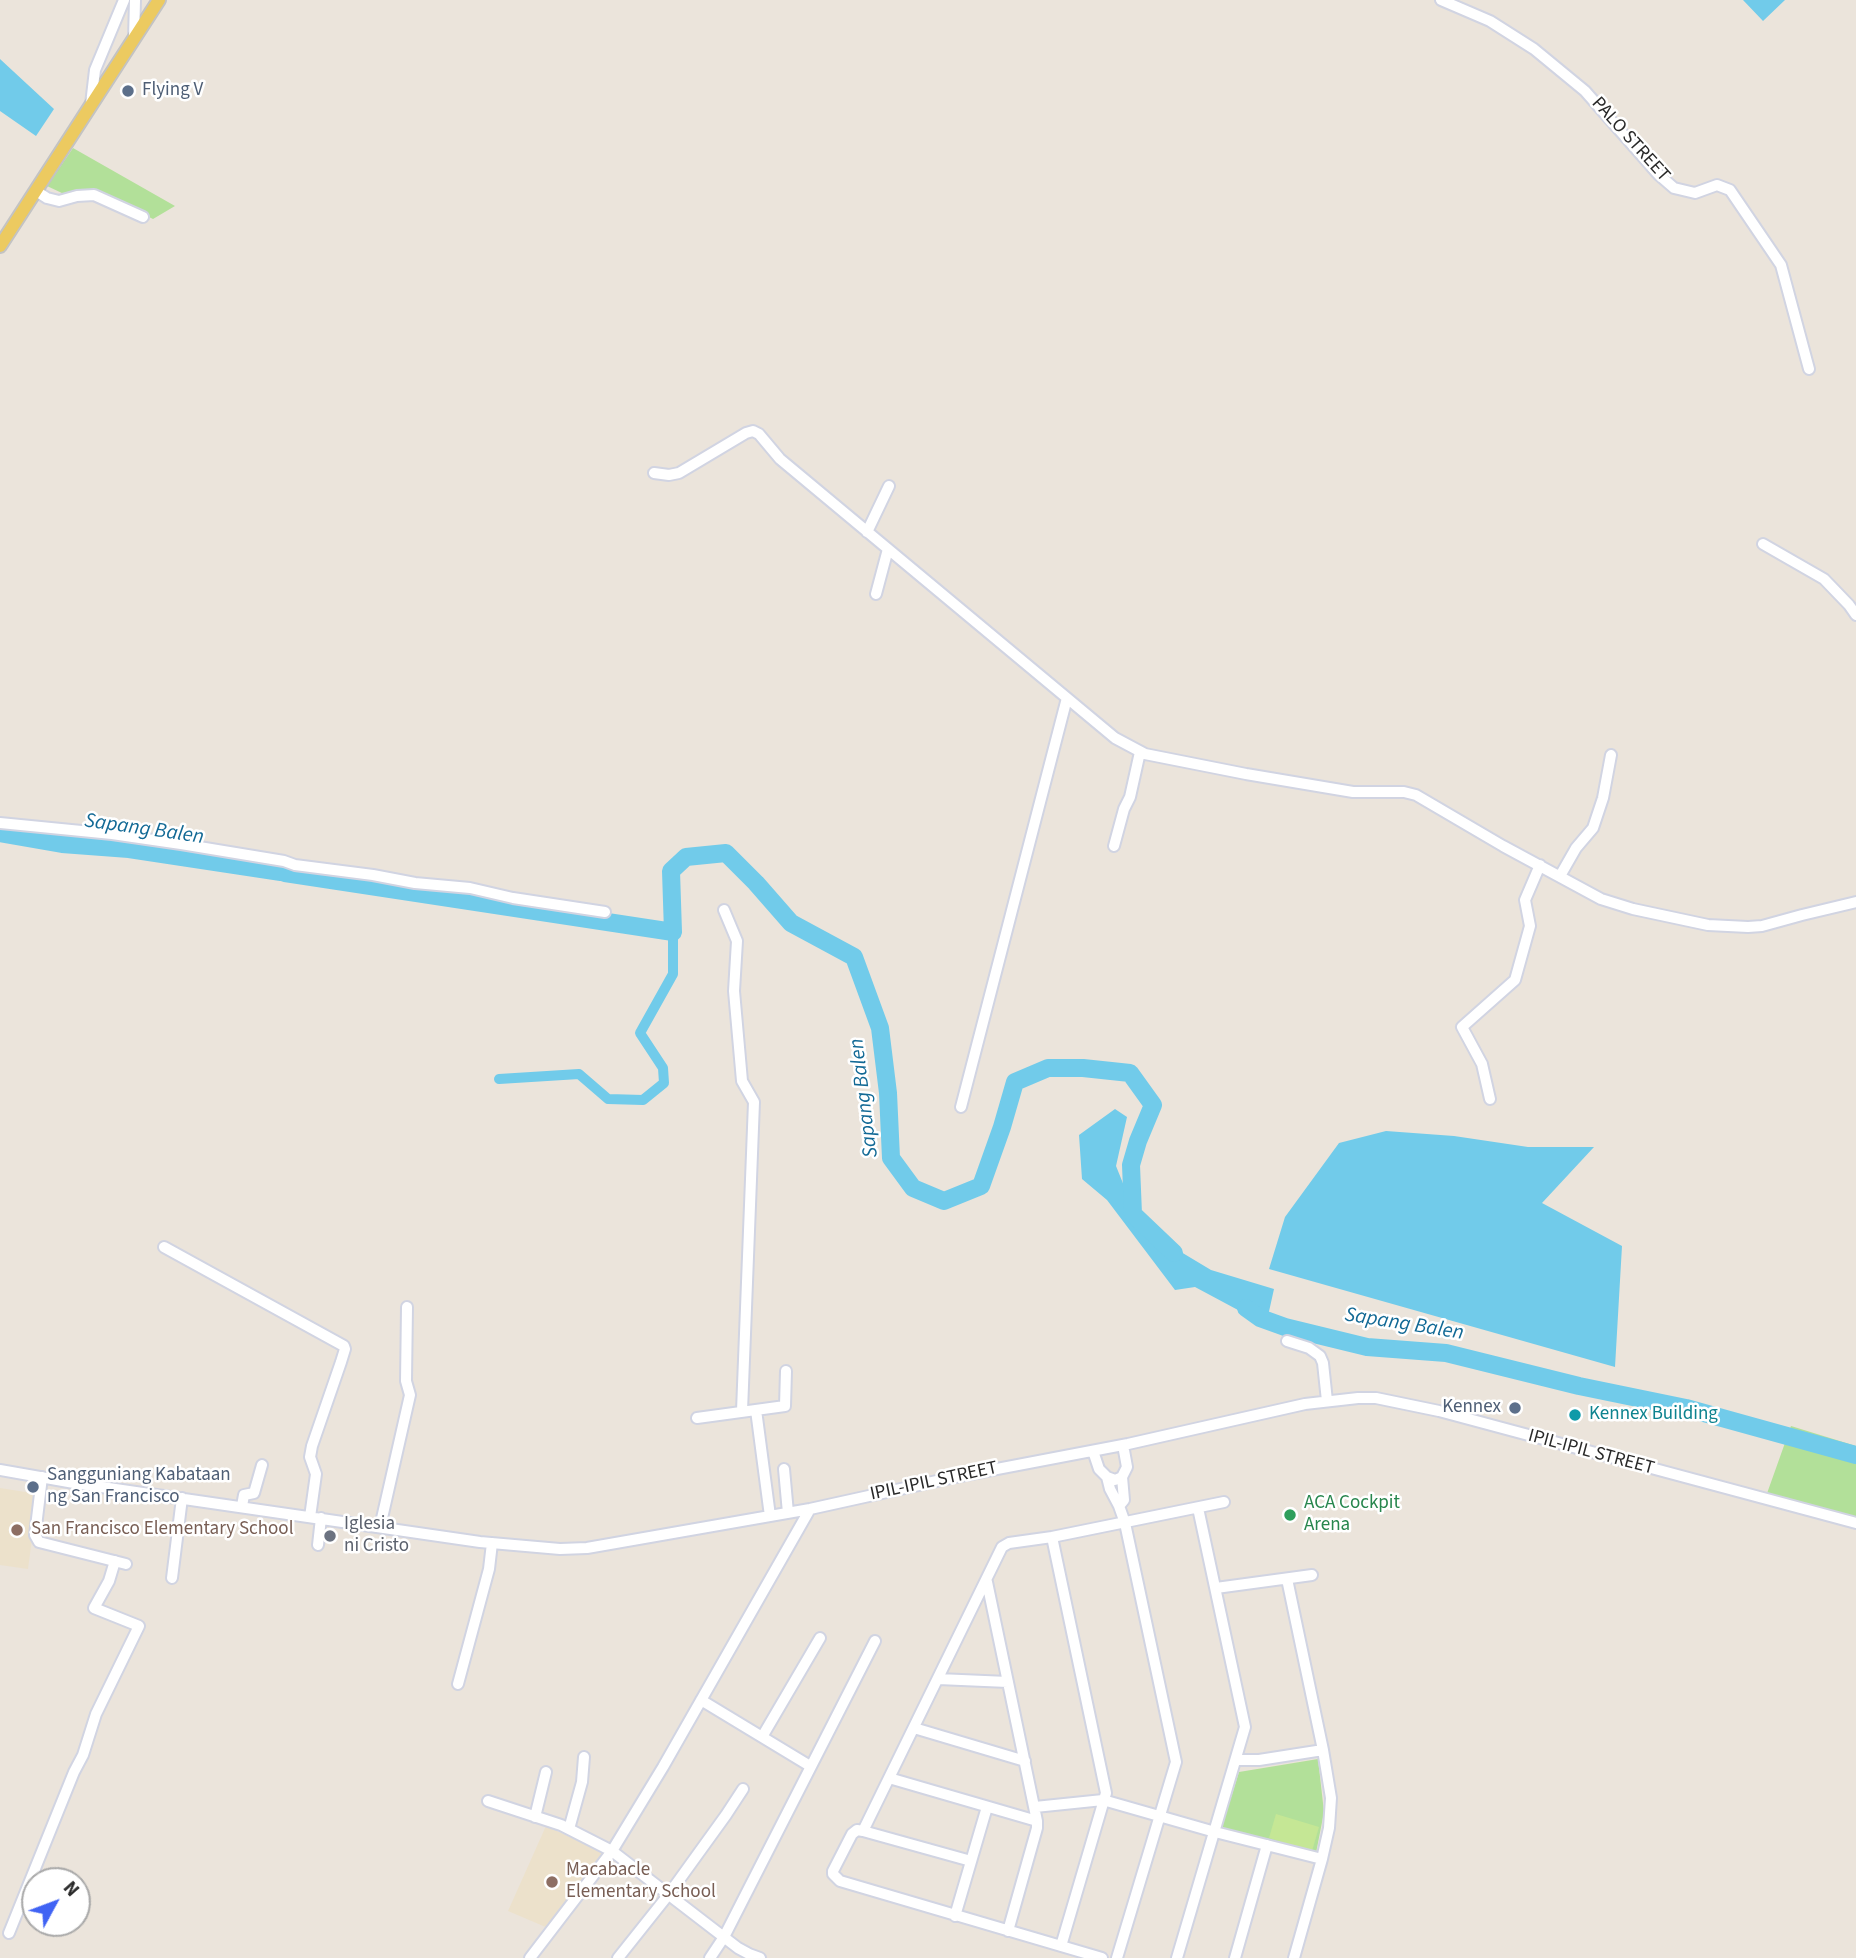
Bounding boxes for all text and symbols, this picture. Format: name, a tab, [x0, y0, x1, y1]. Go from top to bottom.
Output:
place label: Flying V	[142, 80, 203, 102]
marker: Flying V	[120, 83, 136, 99]
street label: PALO STREET	[1586, 93, 1674, 187]
water label: Sapang Balen	[83, 809, 205, 851]
water label: Sapang Balen	[845, 1037, 885, 1159]
water label: Sapang Balen	[1343, 1303, 1465, 1347]
place label: Kennex	[1442, 1397, 1501, 1419]
marker: Kennex	[1507, 1400, 1523, 1416]
place label: Kennex Building	[1589, 1404, 1718, 1426]
marker: Kennex Building	[1567, 1407, 1583, 1423]
street label: IPIL-IPIL STREET	[1525, 1425, 1657, 1481]
street label: IPIL-IPIL STREET	[868, 1457, 1000, 1507]
place label: Sangguniang Kabataan ng San Francisco	[47, 1465, 231, 1509]
marker: Sangguniang Kabataan ng San Francisco	[25, 1479, 41, 1495]
place label: ACA Cockpit Arena	[1304, 1493, 1400, 1537]
marker: ACA Cockpit Arena	[1282, 1507, 1298, 1523]
place label: Iglesia ni Cristo	[344, 1514, 409, 1558]
place label: San Francisco Elementary School	[31, 1519, 293, 1541]
marker: San Francisco Elementary School	[9, 1522, 25, 1538]
marker: Iglesia ni Cristo	[322, 1528, 338, 1544]
place label: Macabacle Elementary School	[566, 1860, 716, 1904]
north arrow	[21, 1867, 91, 1937]
marker: Macabacle Elementary School	[544, 1874, 560, 1890]
text: N	[56, 1876, 85, 1903]

